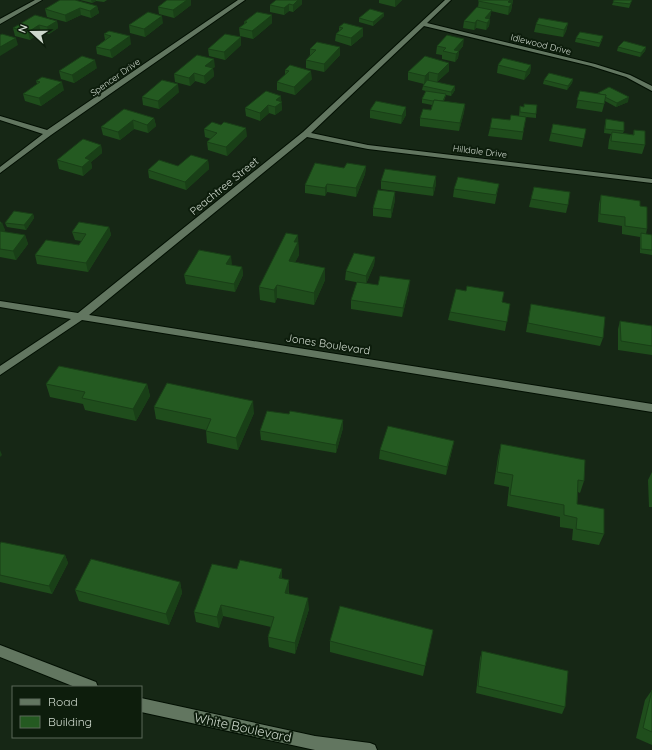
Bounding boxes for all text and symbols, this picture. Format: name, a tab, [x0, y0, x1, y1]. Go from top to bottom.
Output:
north arrow	[12, 12, 52, 52]
text: N	[15, 22, 31, 35]
street label: Idlewood Drive	[510, 31, 572, 57]
street label: Spencer Drive	[88, 56, 142, 98]
street label: Hilldale Drive	[452, 142, 508, 160]
street label: Peachtree Street	[187, 154, 261, 218]
street label: Jones Boulevard	[285, 330, 371, 358]
legend	[12, 686, 142, 738]
text: Road	[48, 694, 78, 709]
street label: White Boulevard	[193, 709, 293, 745]
text: Building	[48, 714, 92, 729]

